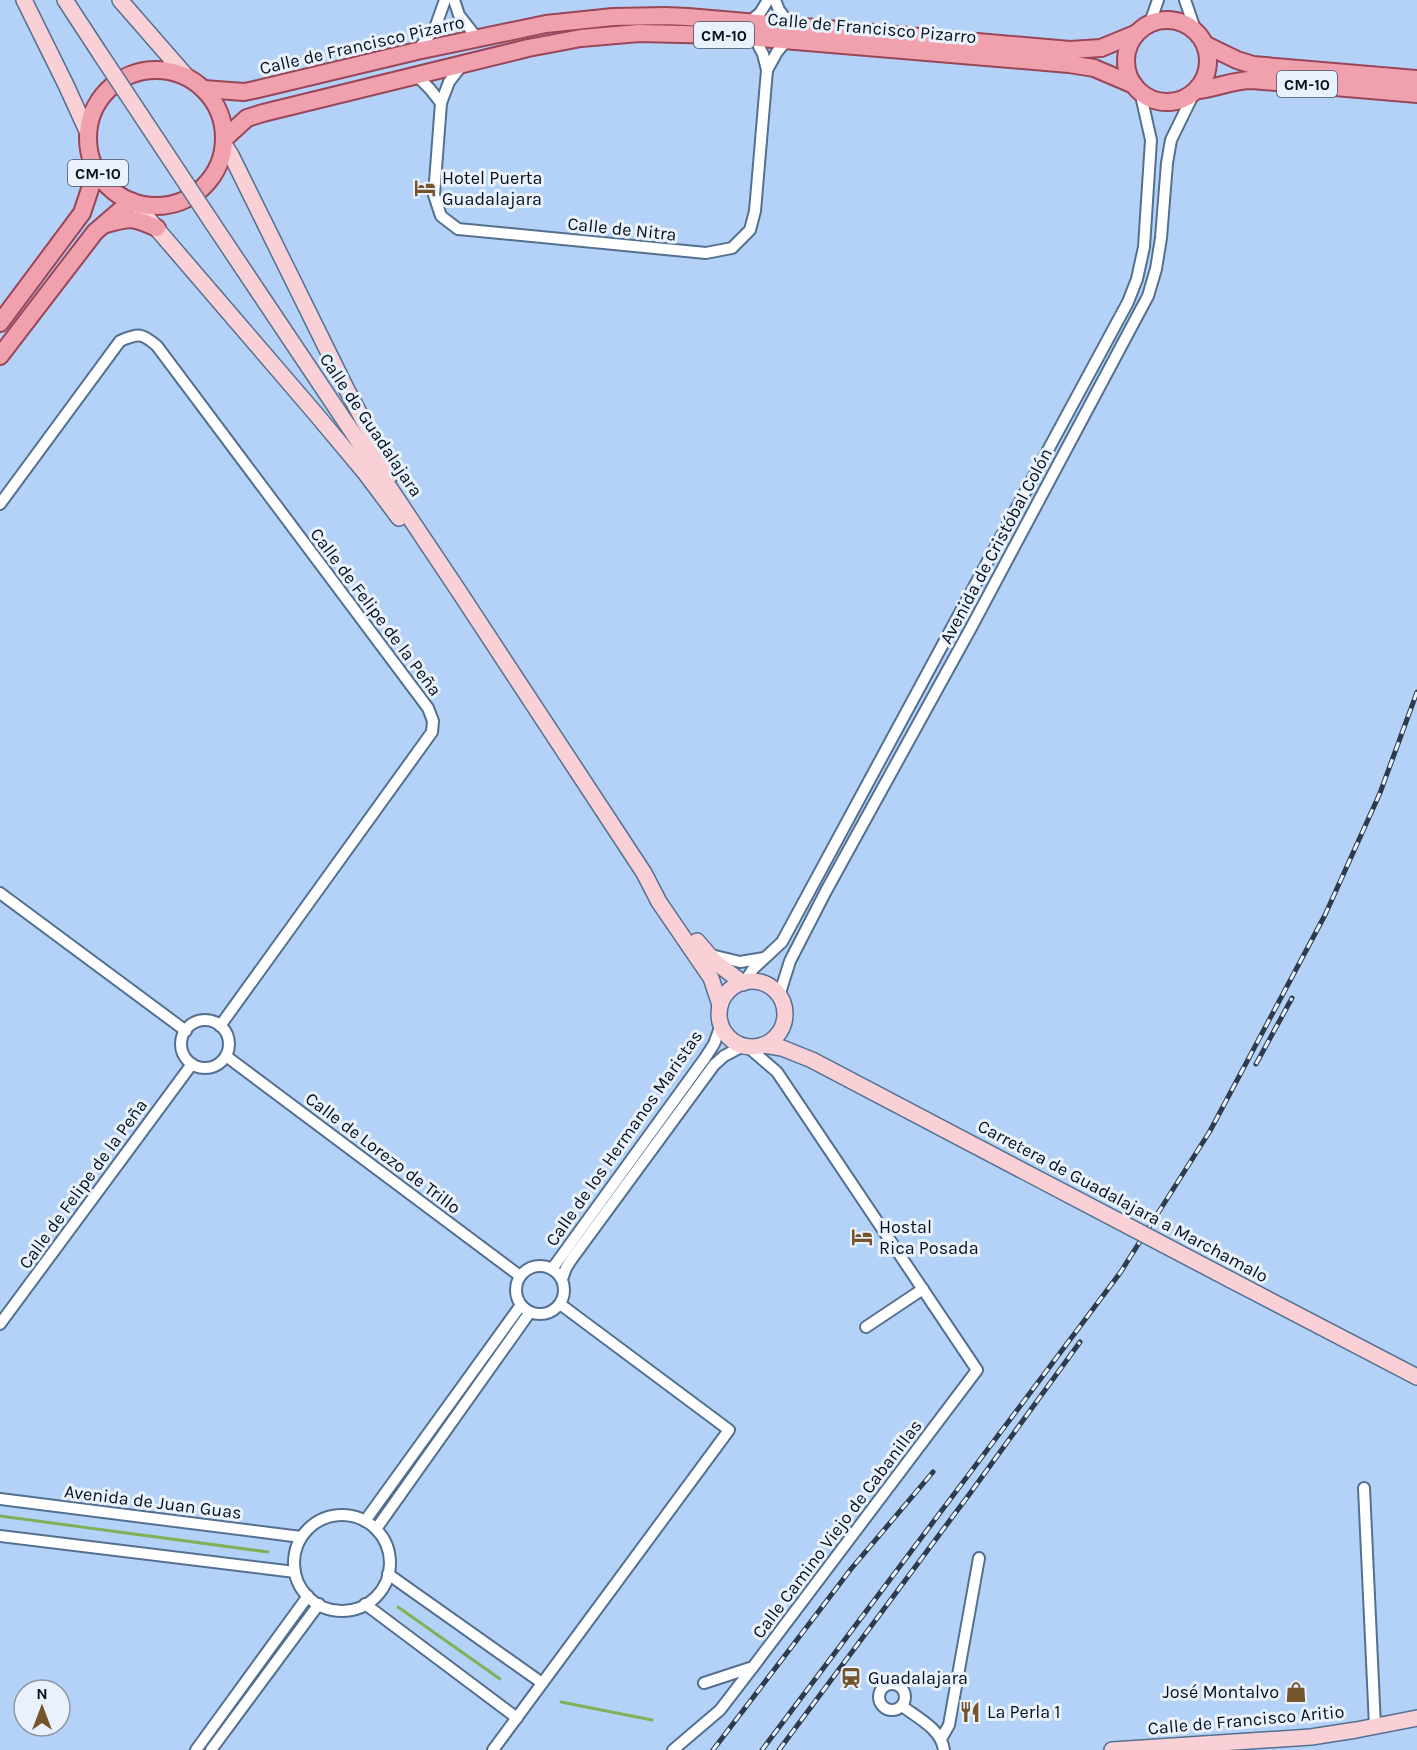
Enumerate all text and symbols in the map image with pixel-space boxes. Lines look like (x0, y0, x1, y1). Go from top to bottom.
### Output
street label: Calle de Francisco Pizarro (767, 8, 977, 48)
street label: Calle de Francisco Pizarro (257, 11, 467, 79)
road number: CM-10 (694, 22, 754, 48)
road number: CM-10 (1277, 71, 1337, 97)
road number: CM-10 (68, 160, 128, 186)
place label: Hotel Puerta Guadalajara (442, 167, 543, 210)
hotel icon: Hotel Puerta Guadalajara (413, 176, 437, 200)
street label: Calle de Nitra (566, 212, 678, 246)
street label: Calle de Guadalajara (315, 349, 427, 501)
street label: Avenida de Cristóbal Colón (935, 444, 1057, 648)
street label: Calle de Felipe de la Peña (306, 524, 446, 700)
street label: Calle de los Hermanos Maristas (541, 1026, 707, 1250)
street label: Calle de Lorezo de Trillo (301, 1087, 465, 1219)
street label: Calle de Felipe de la Peña (14, 1095, 152, 1273)
street label: Carretera de Guadalajara a Marchamalo (974, 1115, 1272, 1287)
place label: Hostal Rica Posada (879, 1216, 979, 1259)
hotel icon: Hostal Rica Posada (850, 1225, 874, 1249)
street label: Calle Camino Viejo de Cabanillas (747, 1415, 927, 1643)
street label: Avenida de Juan Guas (63, 1480, 243, 1524)
station icon: Guadalajara (839, 1666, 863, 1690)
place label: Guadalajara (868, 1667, 968, 1689)
north arrow (12, 1678, 72, 1738)
shop icon: José Montalvo (1284, 1680, 1308, 1704)
place label: José Montalvo (1162, 1681, 1279, 1703)
text: N (36, 1684, 48, 1703)
restaurant icon: La Perla 1 (958, 1700, 982, 1724)
street label: Calle de Francisco Aritio (1147, 1700, 1345, 1740)
place label: La Perla 1 (987, 1701, 1061, 1723)

